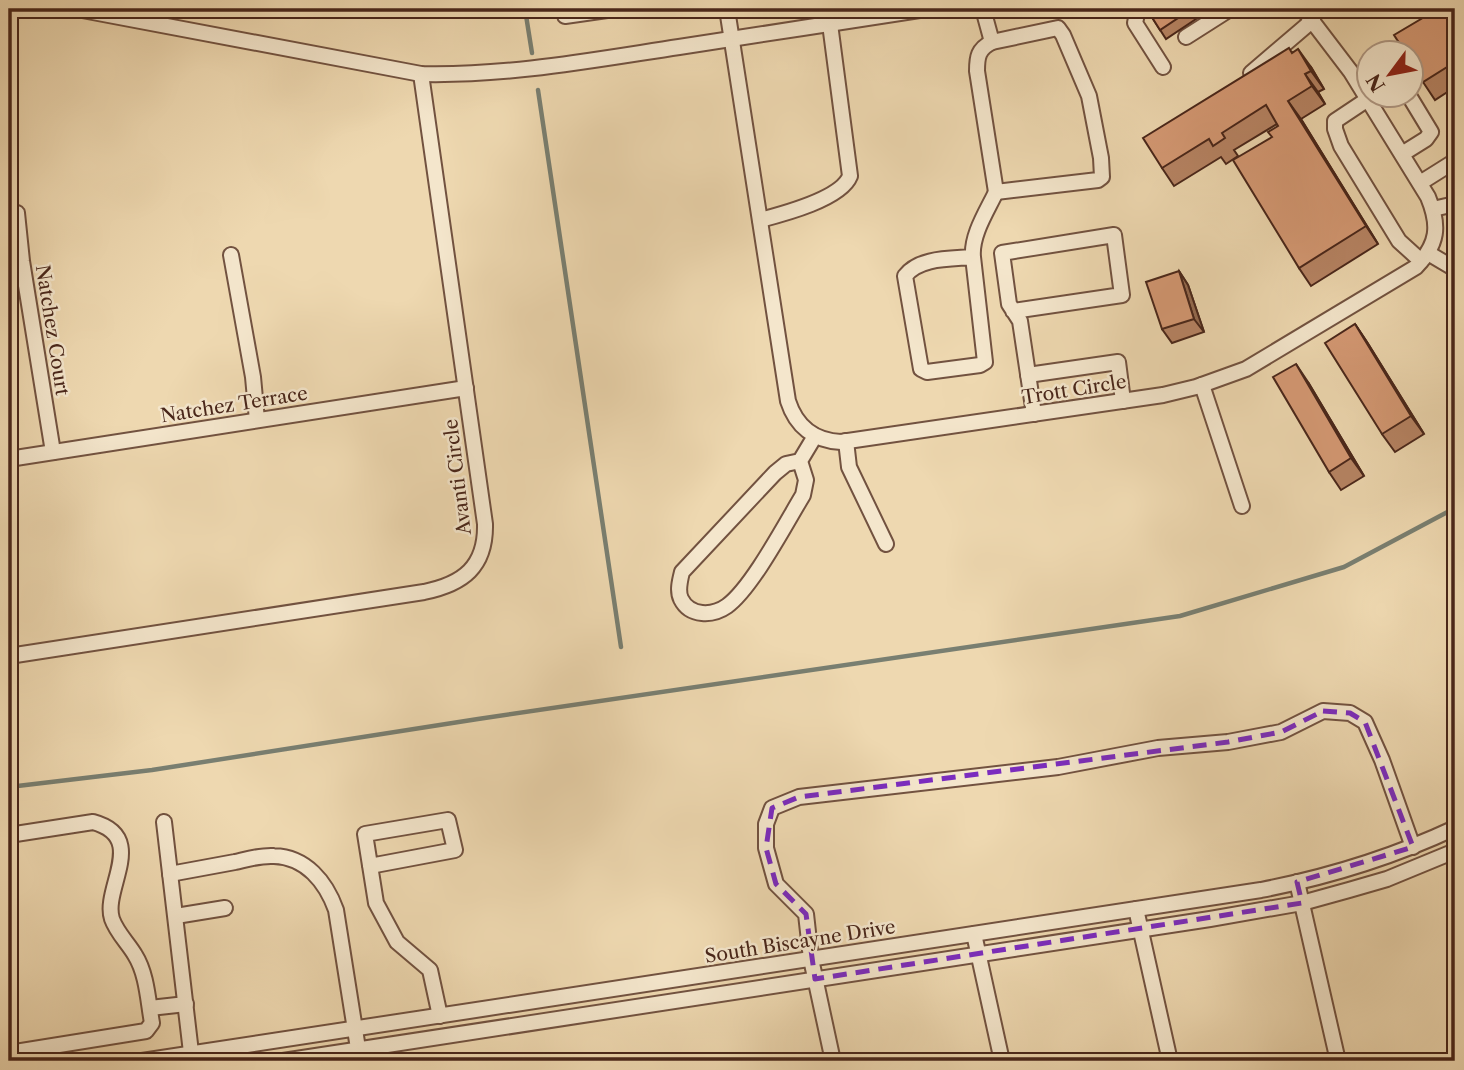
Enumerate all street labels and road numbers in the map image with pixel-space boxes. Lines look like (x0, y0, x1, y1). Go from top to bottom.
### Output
street label: Natchez Court (31, 263, 74, 397)
street label: Trott Circle (1020, 370, 1128, 409)
street label: Natchez Terrace (159, 382, 309, 427)
street label: Avanti Circle (439, 418, 476, 537)
street label: South Biscayne Drive (703, 915, 897, 968)

